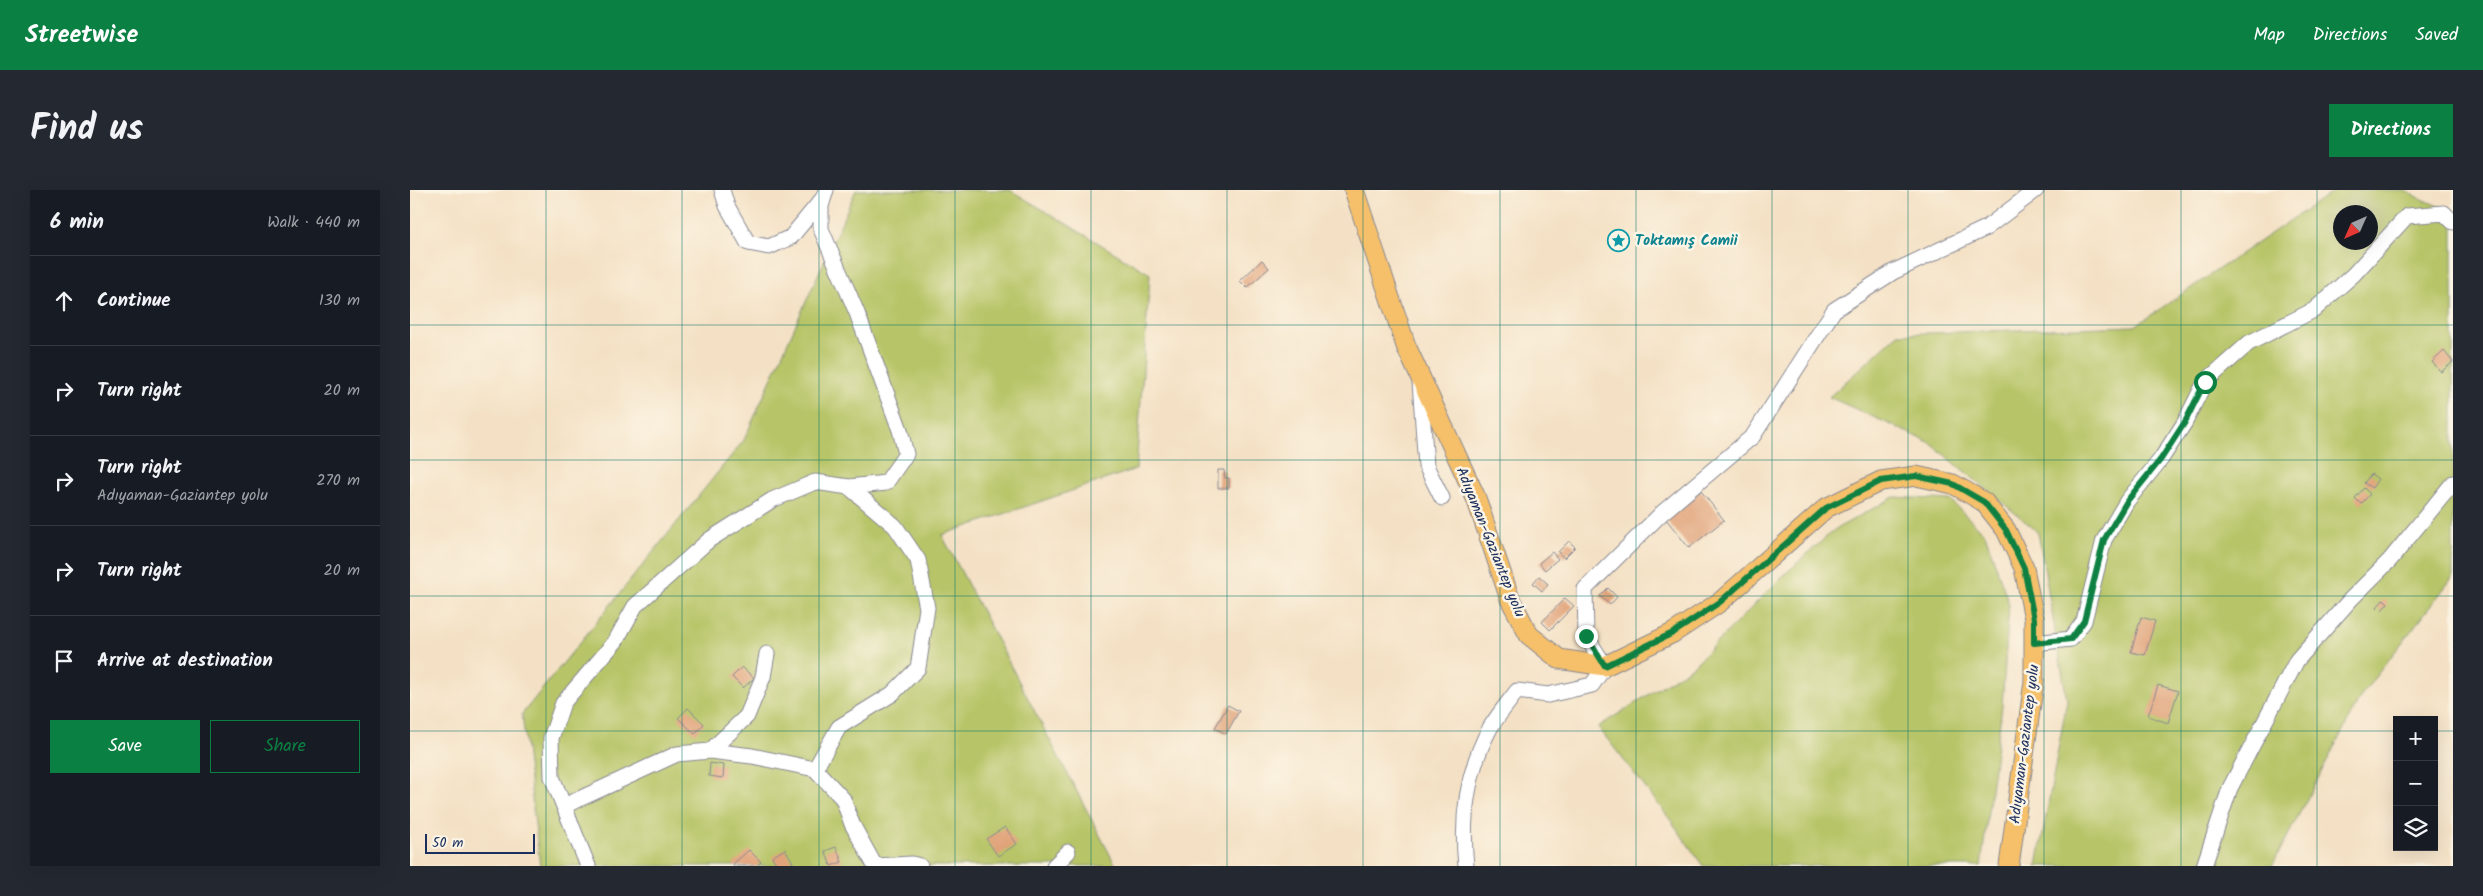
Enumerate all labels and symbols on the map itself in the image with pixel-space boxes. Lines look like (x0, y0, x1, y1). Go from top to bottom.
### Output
north arrow (2333, 205, 2378, 250)
place icon: Toktamış Camii (1607, 228, 1631, 252)
place label: Toktamış Camii (1635, 229, 1739, 253)
route start (2194, 371, 2217, 394)
street label: Adıyaman-Gaziantep yolu (1449, 464, 1531, 621)
route end (1575, 625, 1598, 648)
street label: Adıyaman-Gaziantep yolu (2003, 663, 2047, 825)
scale bar (425, 831, 535, 854)

